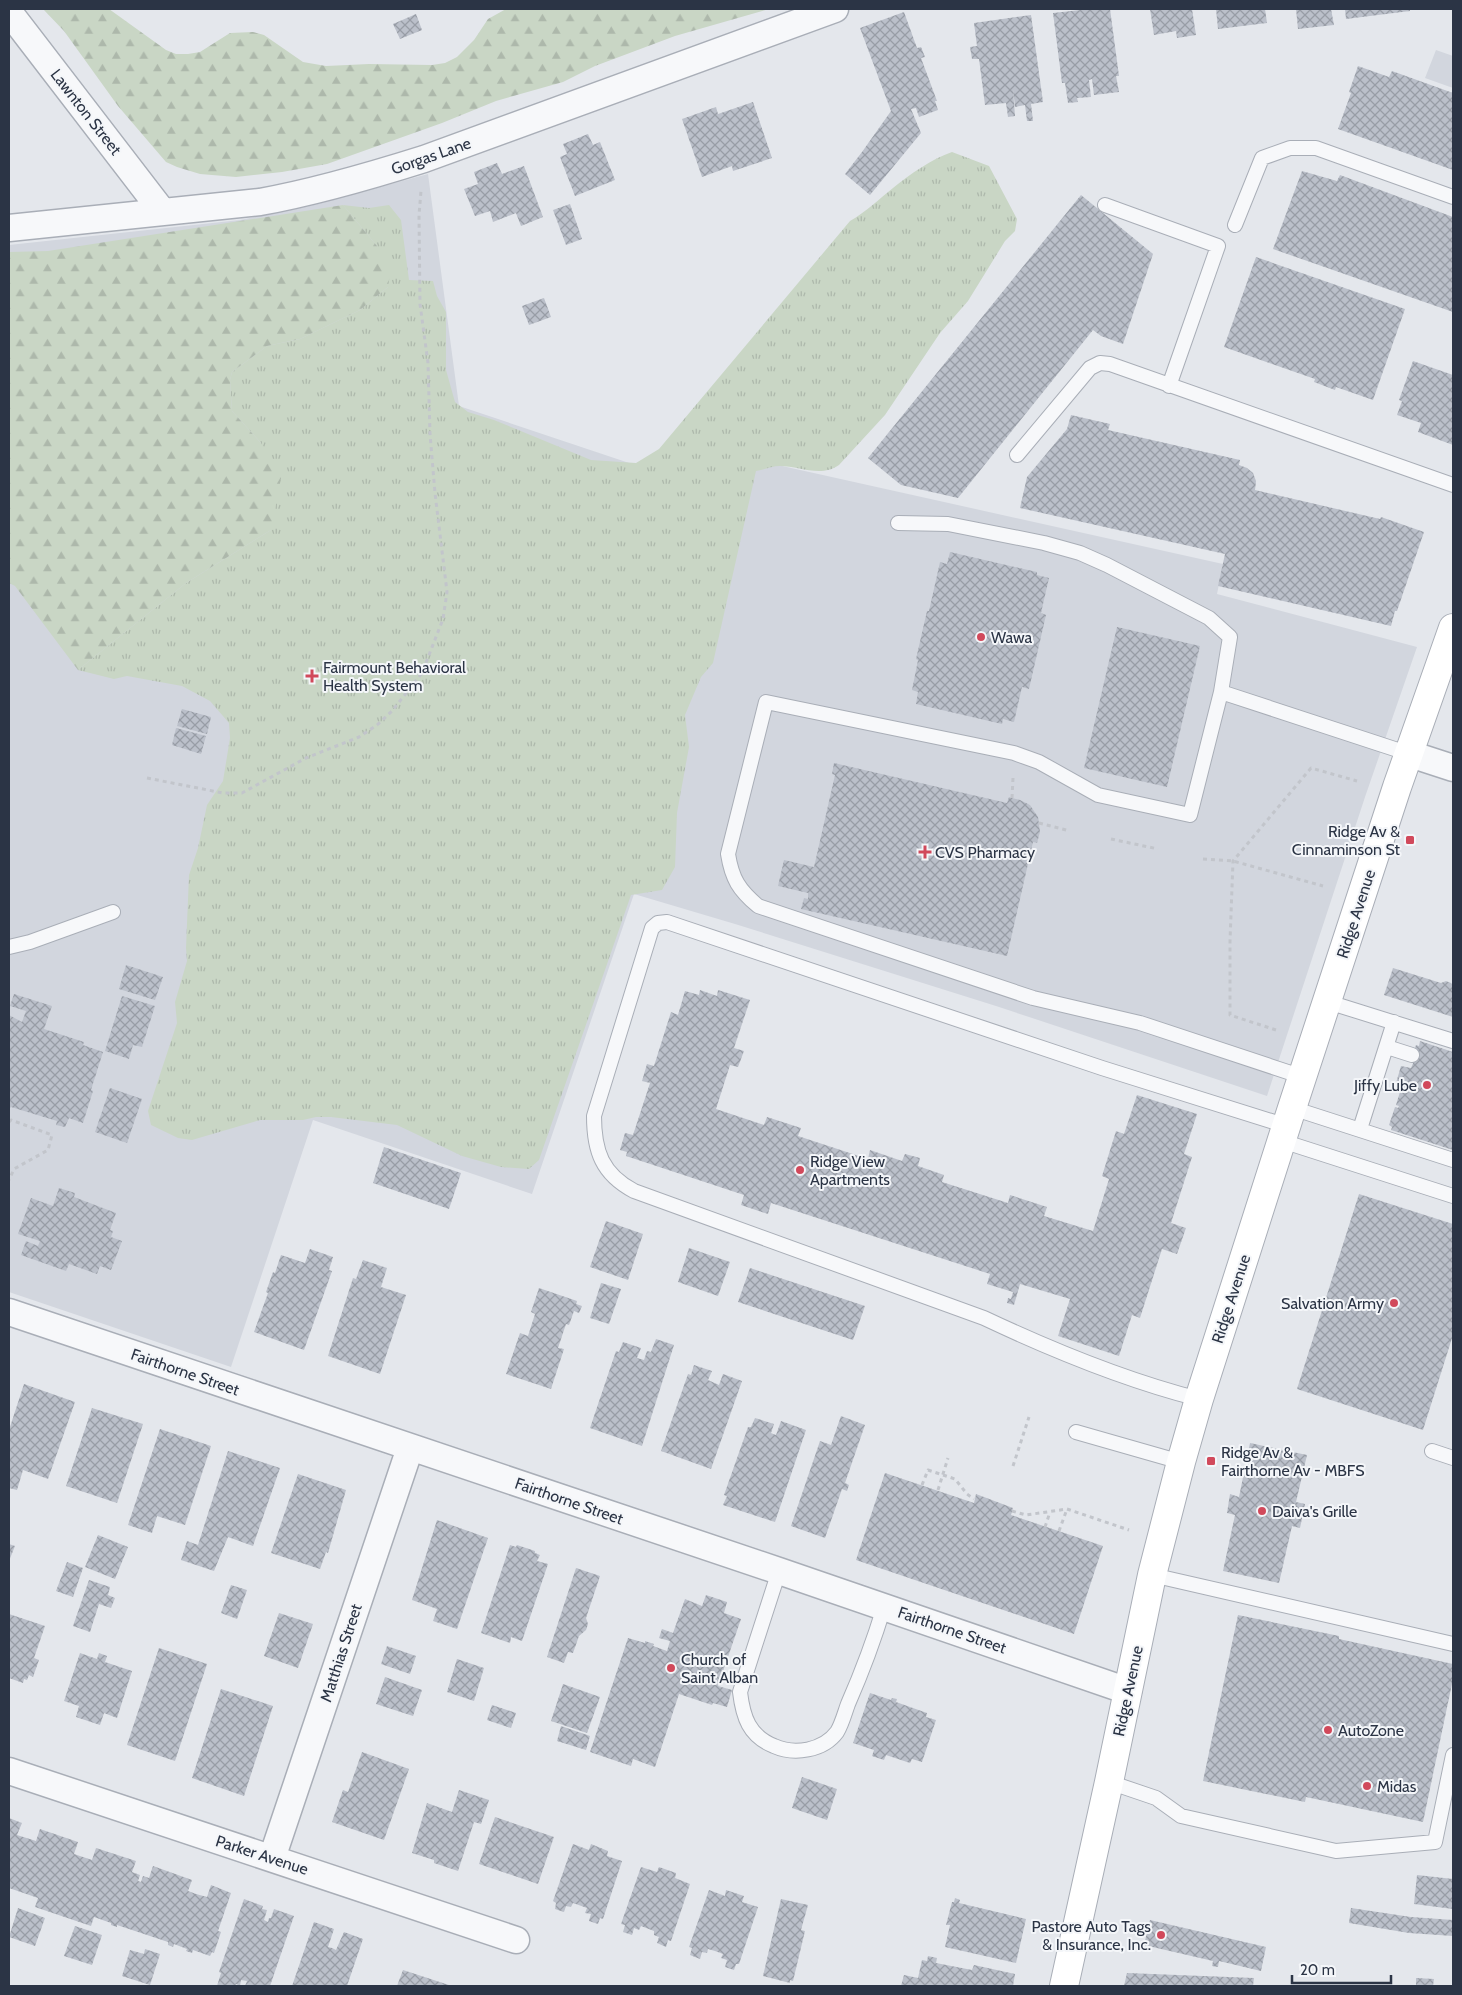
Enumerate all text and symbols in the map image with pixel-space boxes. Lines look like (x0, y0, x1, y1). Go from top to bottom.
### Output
street label: Lawnton Street (47, 65, 126, 159)
street label: Gorgas Lane (389, 133, 473, 179)
place label: Wawa (991, 628, 1033, 647)
marker: Wawa (975, 631, 987, 643)
place label: Fairmount Behavioral Health System (323, 658, 466, 695)
marker: Fairmount Behavioral Health System (305, 669, 319, 683)
place label: Ridge Av & Cinnaminson St (1292, 822, 1401, 859)
marker: Ridge Av & Cinnaminson St (1404, 834, 1416, 846)
place label: CVS Pharmacy (935, 843, 1035, 862)
marker: CVS Pharmacy (919, 846, 931, 858)
street label: Ridge Avenue (1333, 867, 1379, 961)
place label: Jiffy Lube (1353, 1076, 1417, 1095)
marker: Jiffy Lube (1421, 1079, 1433, 1091)
place label: Ridge View Apartments (810, 1152, 890, 1189)
marker: Ridge View Apartments (794, 1164, 806, 1176)
street label: Ridge Avenue (1208, 1252, 1254, 1346)
place label: Salvation Army (1281, 1294, 1384, 1313)
marker: Salvation Army (1388, 1297, 1400, 1309)
street label: Fairthorne Street (128, 1345, 242, 1400)
place label: Ridge Av & Fairthorne Av - MBFS (1221, 1443, 1365, 1480)
marker: Ridge Av & Fairthorne Av - MBFS (1205, 1455, 1217, 1467)
street label: Fairthorne Street (512, 1474, 626, 1529)
place label: Daiva's Grille (1272, 1502, 1357, 1521)
marker: Daiva's Grille (1256, 1505, 1268, 1517)
street label: Matthias Street (316, 1601, 366, 1705)
street label: Fairthorne Street (895, 1603, 1009, 1658)
street label: Ridge Avenue (1109, 1644, 1147, 1738)
place label: Church of Saint Alban (681, 1650, 758, 1687)
marker: Church of Saint Alban (665, 1662, 677, 1674)
place label: AutoZone (1338, 1721, 1404, 1740)
marker: AutoZone (1322, 1724, 1334, 1736)
place label: Midas (1377, 1777, 1417, 1796)
marker: Midas (1361, 1780, 1373, 1792)
street label: Parker Avenue (213, 1831, 311, 1879)
place label: Pastore Auto Tags & Insurance, Inc. (1031, 1917, 1151, 1954)
marker: Pastore Auto Tags & Insurance, Inc. (1155, 1929, 1167, 1941)
scale bar (1292, 1952, 1391, 1984)
text: 20 m (1300, 1961, 1335, 1979)

